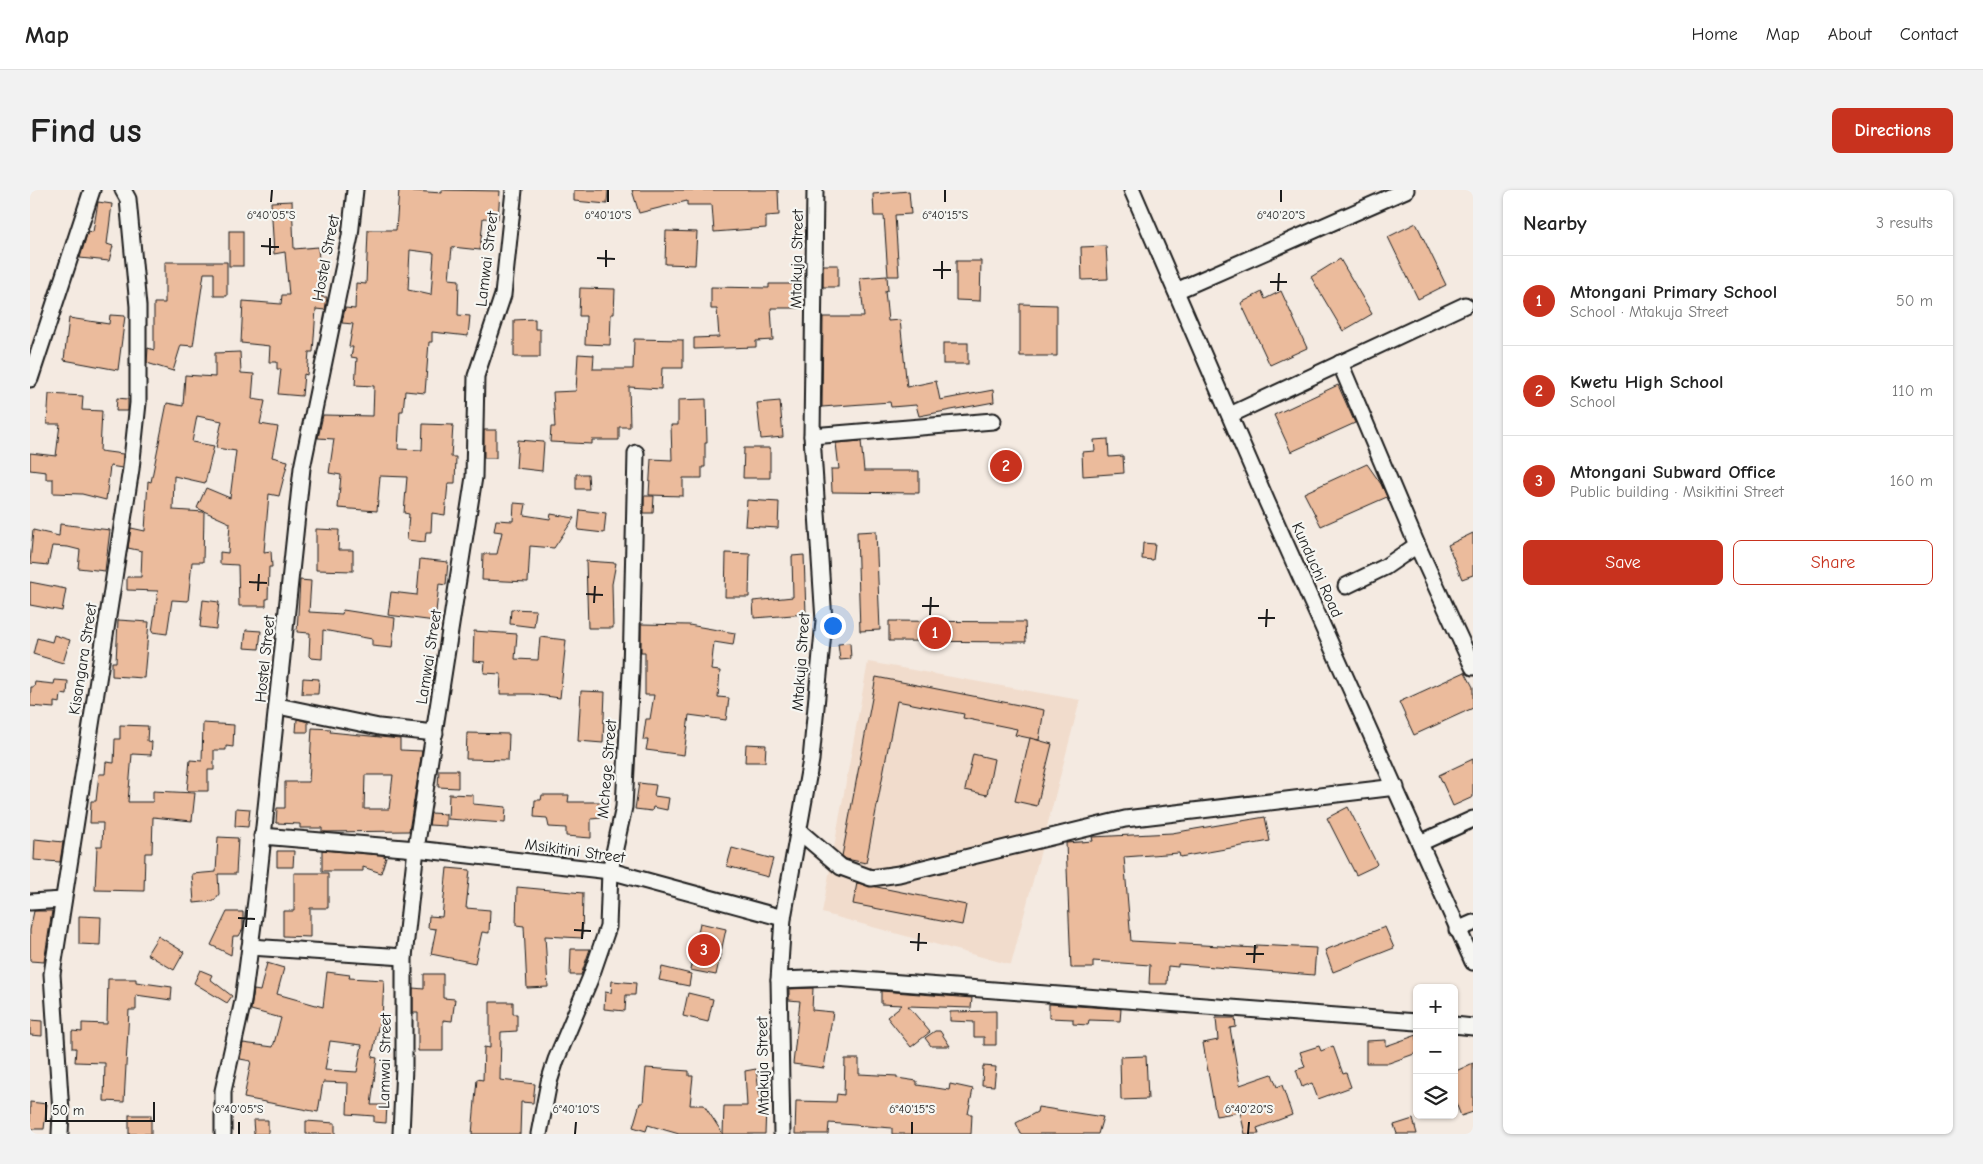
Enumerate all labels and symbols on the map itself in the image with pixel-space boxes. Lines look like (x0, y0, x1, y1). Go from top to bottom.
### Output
text: 6°40'05"S (247, 208, 296, 222)
text: 6°40'10"S (585, 208, 632, 222)
text: 6°40'15"S (922, 208, 968, 222)
text: 6°40'20"S (1257, 208, 1306, 222)
street label: Mtakuja Street (787, 209, 807, 309)
street label: Lamwai Street (472, 210, 502, 308)
street label: Hostel Street (309, 213, 343, 303)
pin: 2 (990, 447, 1022, 485)
street label: Kunduchi Road (1288, 520, 1346, 620)
street label: Kisangara Street (65, 601, 101, 716)
street label: Lamwai Street (413, 608, 445, 706)
street label: Mtakuja Street (789, 612, 813, 712)
your location (820, 613, 846, 639)
street label: Hostel Street (251, 614, 279, 704)
pin: 1 (919, 614, 951, 652)
street label: Mchege Street (594, 718, 620, 819)
street label: Msikitini Street (524, 835, 627, 867)
pin: 3 (688, 931, 720, 969)
street label: Lamwai Street (375, 1013, 395, 1109)
street label: Mtakuja Street (753, 1016, 773, 1116)
scale bar (45, 1099, 155, 1122)
text: 6°40'05"S (215, 1102, 264, 1116)
text: 6°40'10"S (553, 1102, 600, 1116)
text: 6°40'15"S (889, 1102, 935, 1116)
text: 6°40'20"S (1225, 1102, 1274, 1116)

